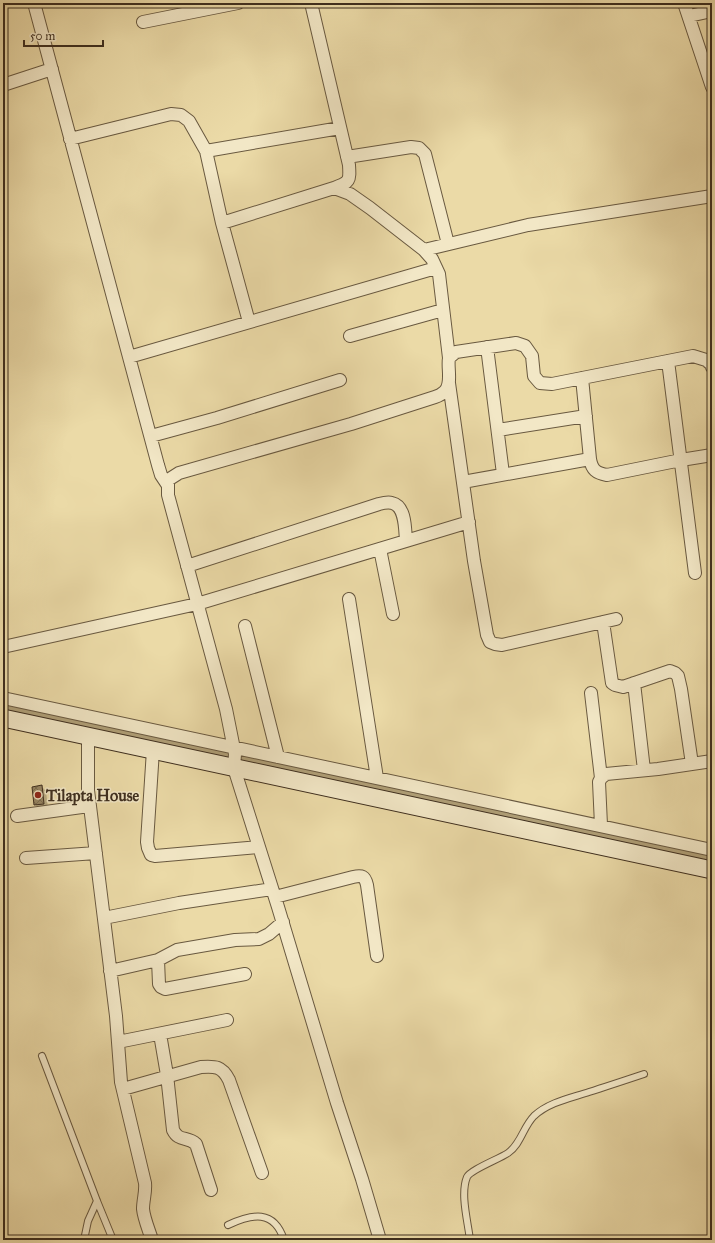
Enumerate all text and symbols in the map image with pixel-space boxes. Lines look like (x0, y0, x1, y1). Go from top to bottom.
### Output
scale bar (24, 22, 103, 48)
text: 50 m (30, 29, 55, 43)
place label: Tilapta House (45, 786, 140, 806)
marker: Tilapta House (33, 790, 43, 800)

